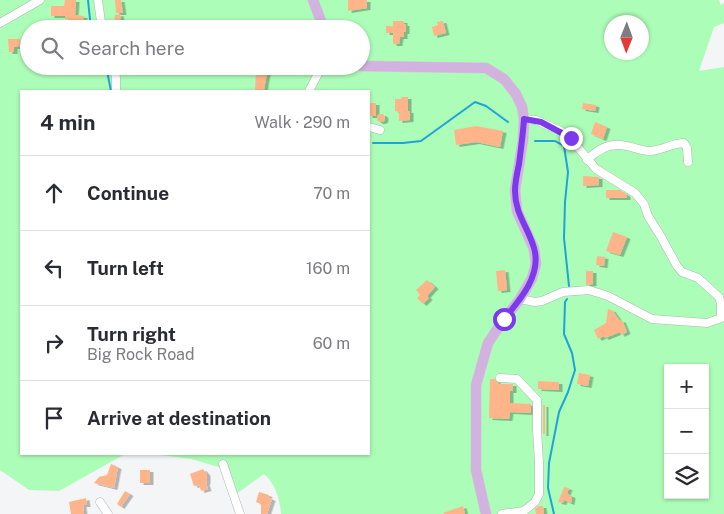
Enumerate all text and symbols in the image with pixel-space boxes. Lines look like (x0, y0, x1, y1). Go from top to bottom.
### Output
north arrow (604, 15, 649, 60)
search box (20, 20, 370, 75)
icon: search (38, 34, 66, 62)
text: Search here (78, 37, 185, 59)
text: 4 min (40, 110, 95, 135)
text: Walk · 290 m (255, 113, 350, 132)
route end (560, 127, 583, 150)
icon: ahead (40, 179, 68, 207)
text: Continue (87, 182, 169, 204)
text: 70 m (313, 184, 350, 203)
icon: left (40, 254, 68, 282)
text: Turn left (87, 257, 164, 279)
text: 160 m (306, 259, 350, 278)
route start (493, 308, 516, 331)
text: Turn right (87, 323, 176, 345)
icon: right (40, 329, 68, 357)
text: 60 m (313, 334, 350, 353)
text: Big Rock Road (87, 345, 194, 364)
map controls (664, 364, 709, 499)
button: + (664, 364, 709, 409)
icon: arrive (40, 404, 68, 432)
text: Arrive at destination (87, 407, 271, 429)
button: − (664, 409, 709, 454)
button: layers (664, 454, 709, 499)

